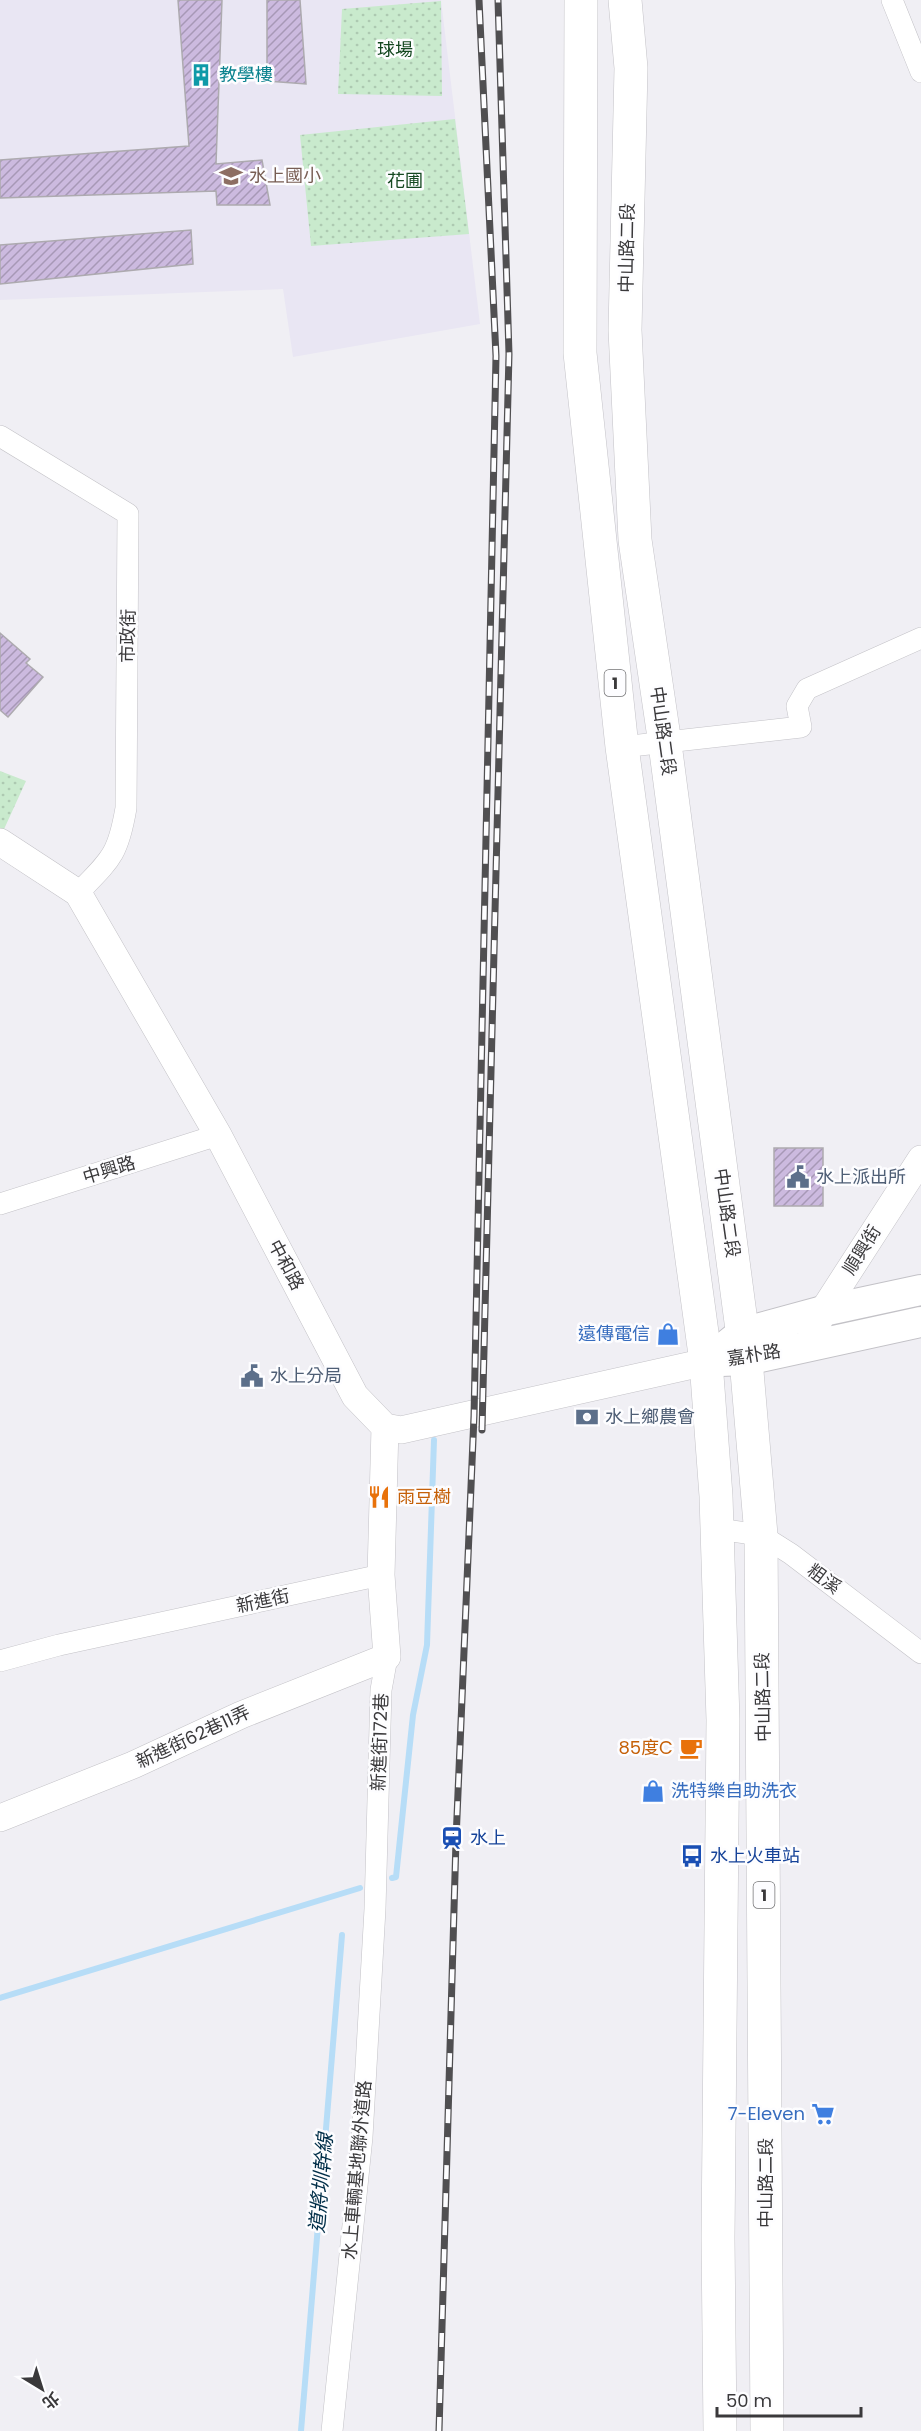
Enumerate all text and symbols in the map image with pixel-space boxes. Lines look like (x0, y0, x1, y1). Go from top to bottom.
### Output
park label: 球場 (377, 37, 413, 62)
building icon: 教學樓 (188, 62, 214, 88)
place label: 教學樓 (219, 62, 273, 87)
school or university icon: 水上國小 (218, 163, 244, 189)
place label: 水上國小 (249, 163, 321, 188)
park label: 花圃 (387, 168, 423, 193)
street label: 中山路二段 (613, 203, 640, 293)
street label: 市政街 (115, 609, 140, 663)
road number: 1 (604, 670, 626, 696)
street label: 中山路二段 (645, 685, 682, 777)
street label: 中興路 (79, 1150, 138, 1189)
public building icon: 水上派出所 (785, 1164, 811, 1190)
place label: 水上派出所 (816, 1164, 906, 1189)
street label: 中山路二段 (709, 1167, 746, 1259)
street label: 順興街 (837, 1220, 886, 1279)
street label: 中和路 (263, 1235, 310, 1294)
place label: 遠傳電信 (578, 1321, 650, 1346)
shop icon: 遠傳電信 (655, 1321, 681, 1347)
street label: 嘉朴路 (725, 1338, 783, 1371)
public building icon: 水上分局 (239, 1363, 265, 1389)
place label: 水上分局 (270, 1363, 342, 1388)
bank icon: 水上鄉農會 (574, 1404, 600, 1430)
place label: 水上鄉農會 (605, 1404, 695, 1429)
restaurant icon: 雨豆樹 (366, 1484, 392, 1510)
place label: 雨豆樹 (397, 1484, 451, 1509)
street label: 粗溪 (802, 1558, 846, 1599)
street label: 新進街 (234, 1583, 292, 1618)
street label: 中山路二段 (749, 1652, 776, 1742)
street label: 新進街172巷 (365, 1693, 394, 1791)
street label: 新進街62巷11弄 (132, 1699, 254, 1774)
place label: 85度C (618, 1735, 673, 1760)
cafe icon: 85度C (678, 1735, 704, 1761)
shop icon: 洗特樂自助洗衣 (640, 1778, 666, 1804)
place label: 洗特樂自助洗衣 (671, 1778, 797, 1803)
station icon: 水上 (439, 1825, 465, 1851)
place label: 水上 (470, 1825, 506, 1850)
bus stop icon: 水上火車站 (679, 1843, 705, 1869)
place label: 水上火車站 (710, 1843, 800, 1868)
road number: 1 (754, 1882, 774, 1908)
street label: 水上車輛基地聯外道路 (336, 2079, 377, 2261)
place label: 7-Eleven (728, 2101, 805, 2126)
supermarket icon: 7-Eleven (810, 2101, 836, 2127)
water label: 道將圳幹線 (303, 2130, 339, 2234)
street label: 中山路二段 (753, 2138, 778, 2228)
north arrow (12, 2359, 72, 2419)
scale bar (717, 2380, 861, 2418)
text: 北 (38, 2386, 64, 2414)
text: 50 m (726, 2388, 772, 2413)

